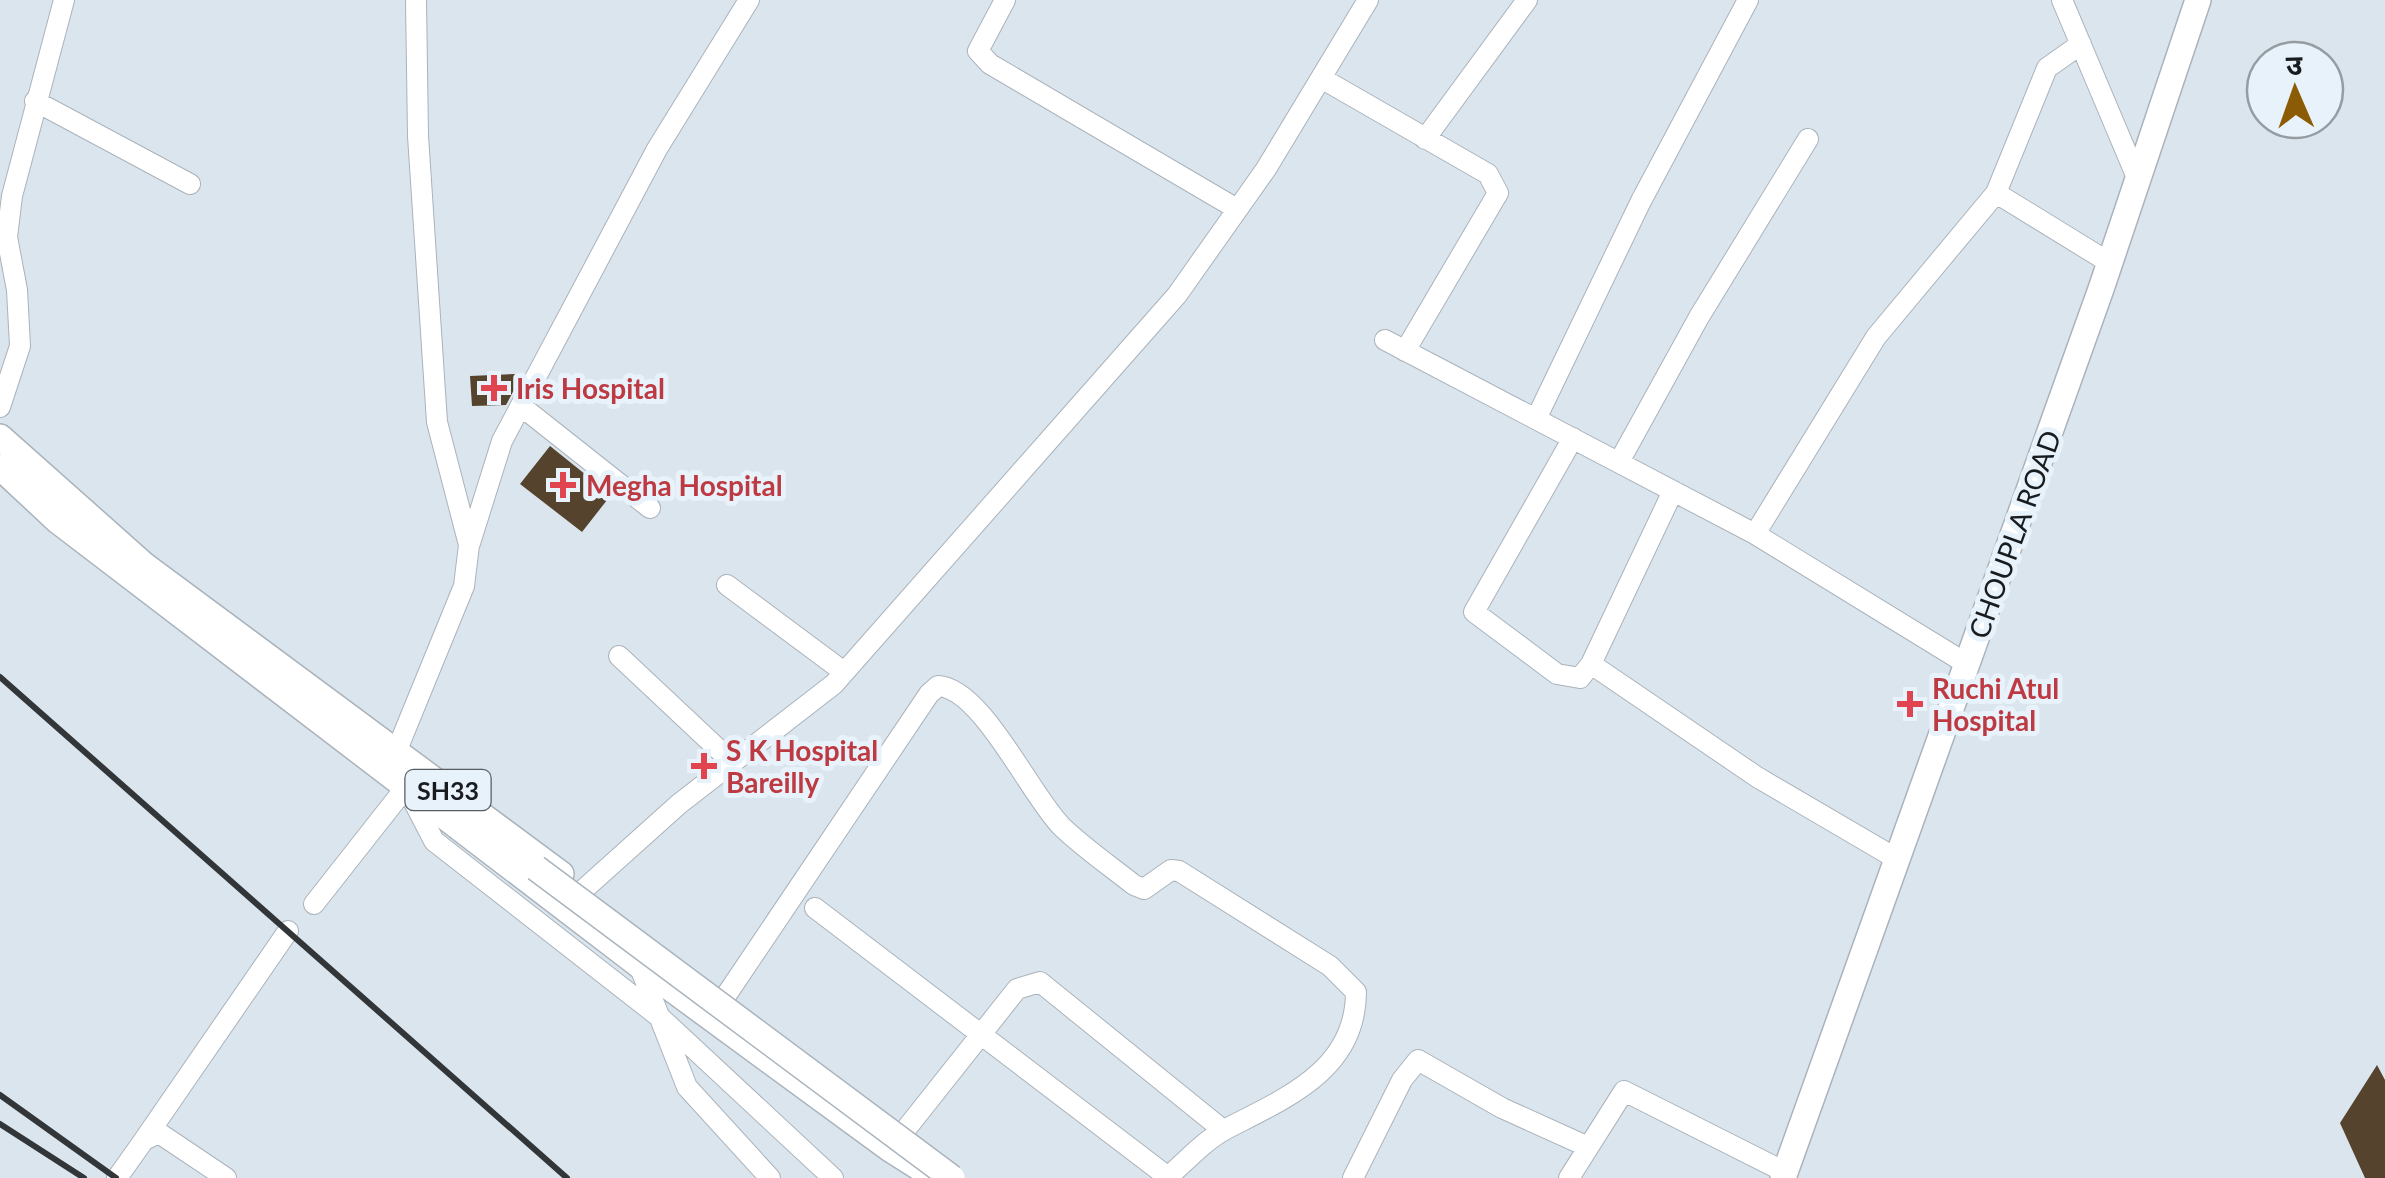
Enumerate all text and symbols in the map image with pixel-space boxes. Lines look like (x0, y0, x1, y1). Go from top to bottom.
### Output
north arrow (2245, 40, 2345, 140)
text: उ (2285, 47, 2303, 81)
place label: Iris Hospital (516, 371, 665, 405)
marker: Iris Hospital (481, 375, 507, 401)
street label: CHOUPLA ROAD (1961, 425, 2067, 643)
place label: Megha Hospital (586, 468, 783, 502)
marker: Megha Hospital (550, 472, 576, 498)
place label: Ruchi Atul Hospital (1932, 671, 2059, 737)
marker: Ruchi Atul Hospital (1897, 691, 1923, 717)
place label: S K Hospital Bareilly (726, 733, 878, 799)
marker: S K Hospital Bareilly (691, 753, 717, 779)
road number: SH33 (406, 770, 490, 810)

